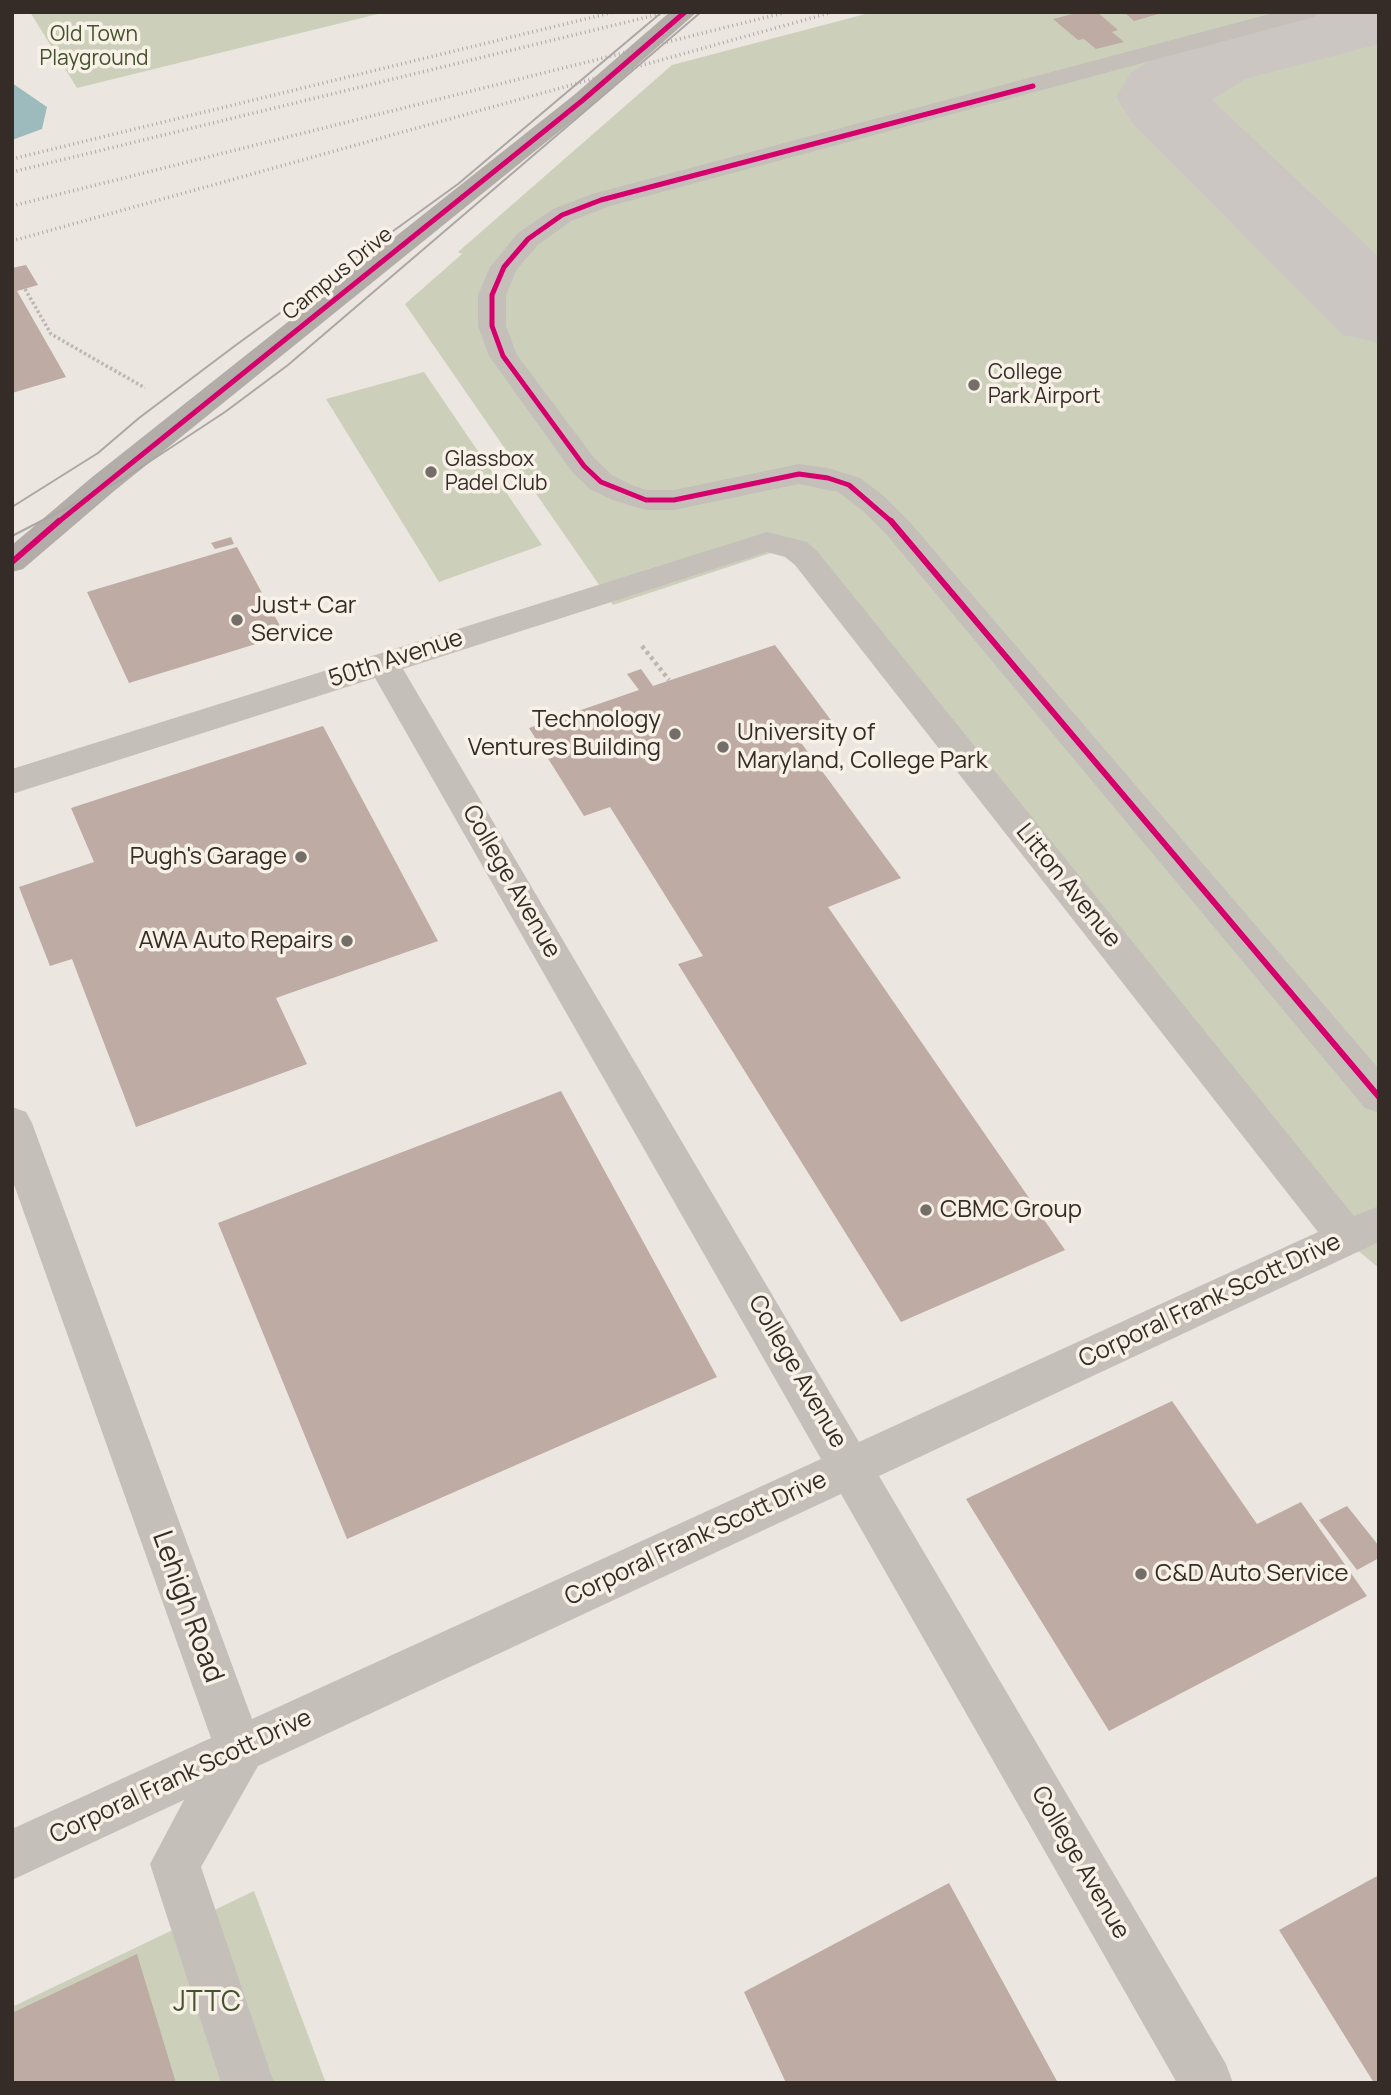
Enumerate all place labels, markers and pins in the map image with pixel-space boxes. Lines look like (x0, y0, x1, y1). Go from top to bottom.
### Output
place label: College Park Airport (988, 360, 1101, 410)
marker: College Park Airport (966, 377, 982, 393)
place label: Glassbox Padel Club (445, 447, 548, 497)
marker: Glassbox Padel Club (423, 464, 439, 480)
place label: Just+ Car Service (251, 592, 356, 648)
marker: Just+ Car Service (229, 612, 245, 628)
place label: Technology Ventures Building (468, 706, 661, 762)
place label: University of Maryland, College Park (737, 719, 988, 775)
marker: Technology Ventures Building (667, 726, 683, 742)
marker: University of Maryland, College Park (715, 739, 731, 755)
place label: Pugh's Garage (130, 843, 287, 871)
marker: Pugh's Garage (293, 849, 309, 865)
place label: AWA Auto Repairs (138, 927, 333, 955)
marker: AWA Auto Repairs (339, 933, 355, 949)
place label: CBMC Group (940, 1196, 1082, 1224)
marker: CBMC Group (918, 1202, 934, 1218)
place label: C&D Auto Service (1155, 1560, 1349, 1588)
marker: C&D Auto Service (1133, 1566, 1149, 1582)

